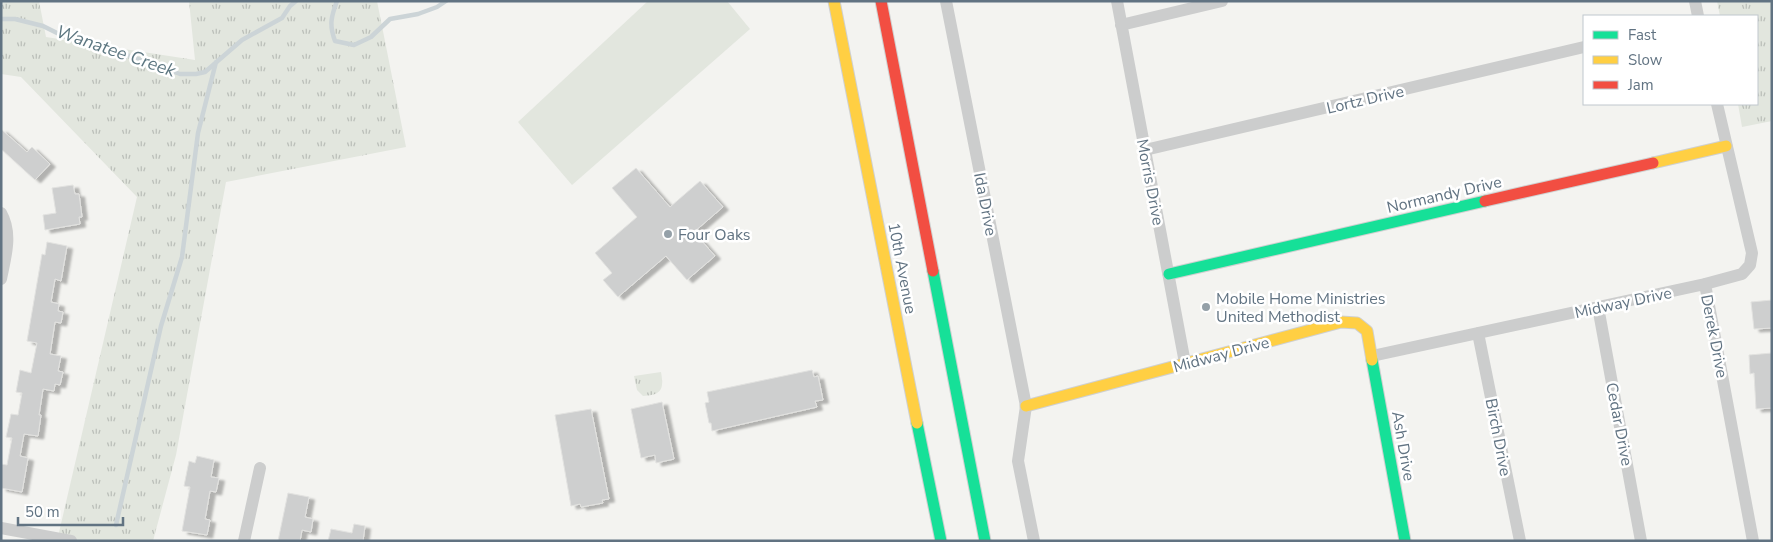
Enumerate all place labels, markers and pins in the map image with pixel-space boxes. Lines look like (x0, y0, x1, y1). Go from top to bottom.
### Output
place label: Four Oaks (678, 224, 750, 246)
marker: Four Oaks (662, 228, 674, 240)
place label: Mobile Home Ministries United Methodist (1216, 288, 1385, 328)
marker: Mobile Home Ministries United Methodist (1200, 301, 1212, 313)

